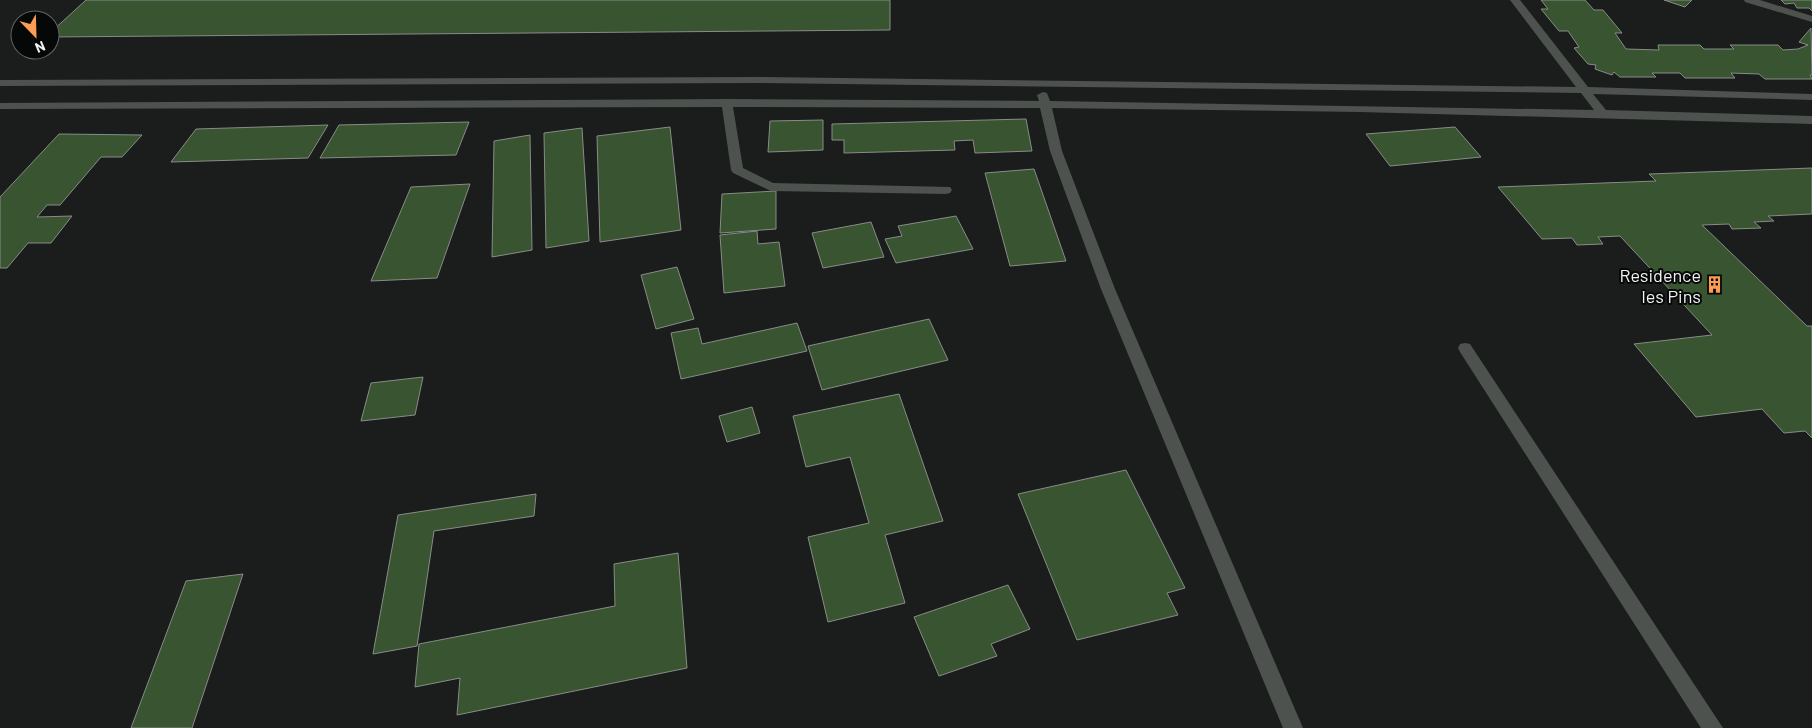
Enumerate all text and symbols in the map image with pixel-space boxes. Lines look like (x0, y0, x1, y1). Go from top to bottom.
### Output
north arrow (10, 10, 60, 60)
text: N (33, 38, 48, 57)
place label: Residence les Pins (1619, 264, 1701, 307)
building icon: Residence les Pins (1705, 275, 1725, 295)

